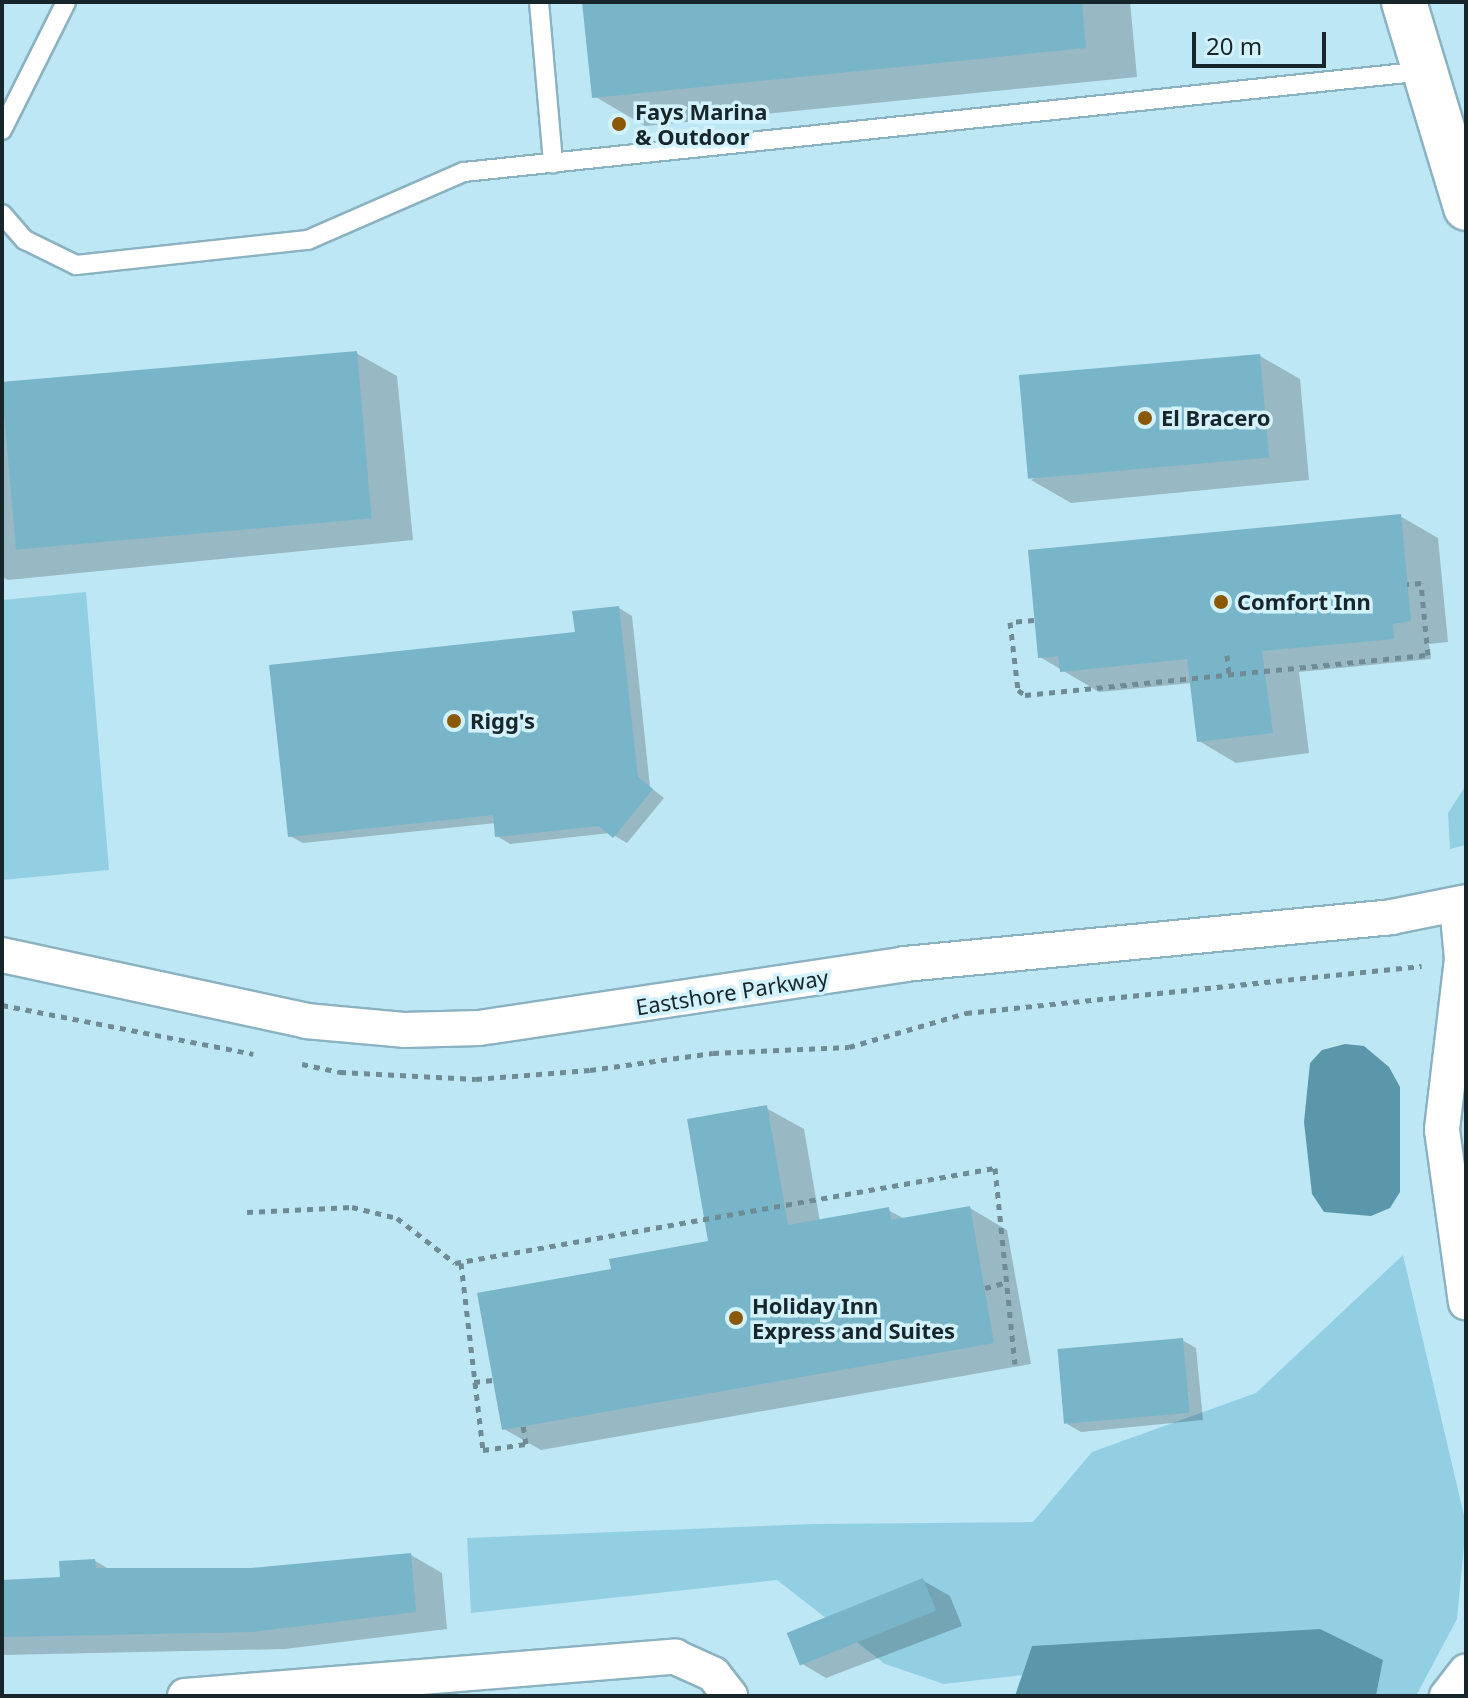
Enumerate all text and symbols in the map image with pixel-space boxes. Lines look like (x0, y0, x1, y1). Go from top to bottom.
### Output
scale bar (1196, 16, 1330, 66)
text: 20 m (1206, 29, 1262, 62)
place label: Fays Marina & Outdoor (635, 98, 767, 150)
marker: Fays Marina & Outdoor (610, 115, 628, 133)
place label: El Bracero (1161, 405, 1270, 431)
marker: El Bracero (1136, 409, 1154, 427)
place label: Comfort Inn (1237, 589, 1371, 615)
marker: Comfort Inn (1212, 593, 1230, 611)
place label: Rigg's (470, 708, 535, 734)
marker: Rigg's (445, 712, 463, 730)
street label: Eastshore Parkway (634, 964, 830, 1020)
place label: Holiday Inn Express and Suites (752, 1292, 955, 1344)
marker: Holiday Inn Express and Suites (727, 1309, 745, 1327)

